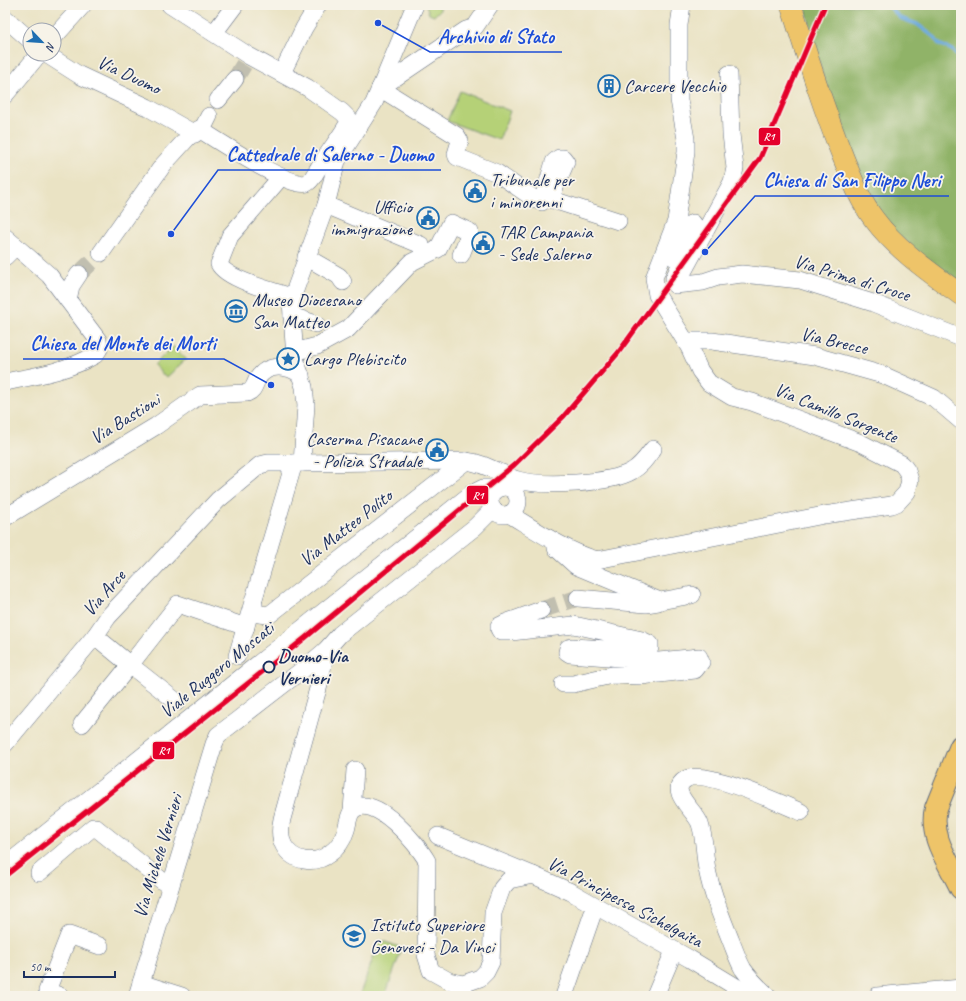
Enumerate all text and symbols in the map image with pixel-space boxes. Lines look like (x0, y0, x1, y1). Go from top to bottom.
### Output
callout: Archivio di Stato (430, 20, 562, 52)
north arrow (22, 22, 62, 62)
text: Archivio di Stato (438, 24, 556, 49)
text: N (42, 40, 59, 54)
street label: Via Duomo (93, 50, 167, 101)
building icon: Carcere Vecchio (596, 73, 622, 99)
place label: Carcere Vecchio (624, 74, 727, 98)
line badge: R1 (758, 127, 781, 146)
text: R1 (764, 129, 776, 143)
callout: Cattedrale di Salerno - Duomo (218, 138, 441, 170)
text: Cattedrale di Salerno - Duomo (226, 142, 435, 167)
callout: Chiesa di San Filippo Neri (755, 164, 949, 196)
place label: Tribunale per i minorenni (490, 168, 576, 214)
text: Chiesa di San Filippo Neri (763, 168, 944, 193)
public building icon: Tribunale per i minorenni (462, 178, 488, 204)
place label: Ufficio immigrazione (330, 195, 414, 241)
public building icon: Ufficio immigrazione (415, 205, 441, 231)
place label: TAR Campania - Sede Salerno (498, 220, 594, 266)
public building icon: TAR Campania - Sede Salerno (470, 230, 496, 256)
street label: Via Prima di Croce (791, 249, 914, 307)
place label: Museo Diocesano San Matteo (252, 288, 363, 334)
museum icon: Museo Diocesano San Matteo (223, 298, 249, 324)
street label: Via Brecce (798, 322, 871, 361)
callout: Chiesa del Monte dei Morti (23, 327, 224, 359)
text: Chiesa del Monte dei Morti (30, 331, 219, 356)
place icon: Largo Plebiscito (275, 346, 301, 372)
place label: Largo Plebiscito (304, 347, 407, 371)
street label: Via Camillo Sorgente (771, 377, 903, 449)
street label: Via Bastioni (86, 387, 166, 450)
place label: Caserma Pisacane - Polizia Stradale (306, 427, 424, 473)
public building icon: Caserma Pisacane - Polizia Stradale (424, 437, 450, 463)
street label: Via Matteo Polito (295, 483, 399, 572)
line badge: R1 (466, 485, 489, 505)
text: R1 (473, 488, 485, 502)
street label: Via Arce (77, 563, 132, 621)
street label: Viale Ruggero Moscati (155, 615, 281, 723)
place label: Duomo-Via Vernieri (278, 644, 349, 690)
marker: Duomo-Via Vernieri (262, 660, 276, 674)
line badge: R1 (152, 741, 175, 760)
text: R1 (159, 743, 171, 757)
street label: Via Michele Vernieri (128, 789, 189, 921)
street label: Via Principessa Sichelgaita (543, 851, 708, 954)
place label: Istituto Superiore Genovesi - Da Vinci (370, 913, 497, 959)
school or university icon: Istituto Superiore Genovesi - Da Vinci (341, 923, 367, 949)
scale bar (24, 953, 115, 979)
text: 50 m (30, 959, 52, 975)

